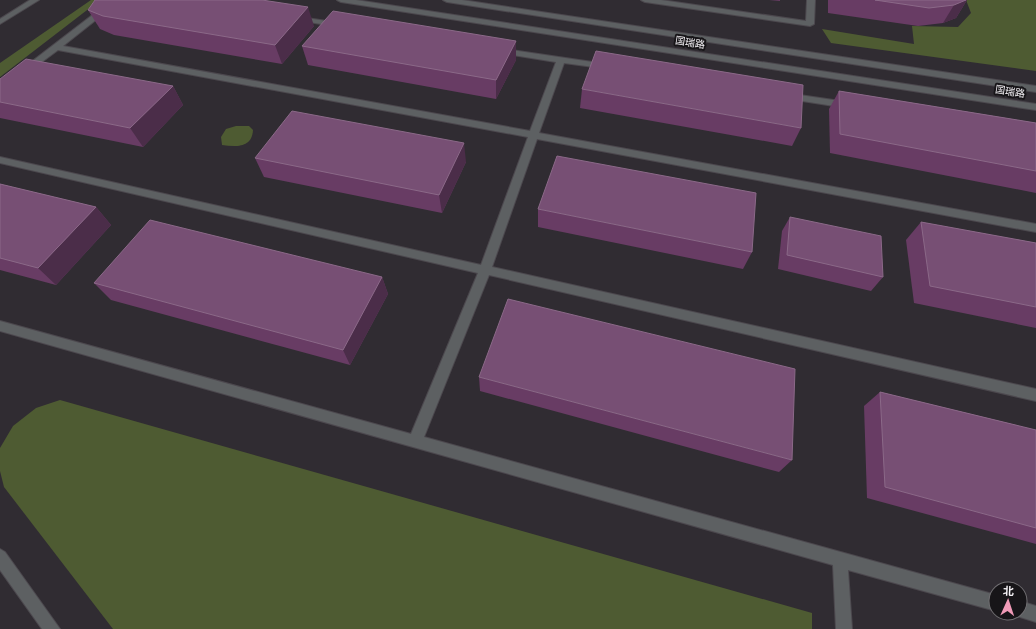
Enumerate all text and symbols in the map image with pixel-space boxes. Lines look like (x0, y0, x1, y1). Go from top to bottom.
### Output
street label: 国瑞路 (674, 35, 706, 51)
street label: 国瑞路 (994, 84, 1026, 100)
north arrow (988, 581, 1028, 621)
text: 北 (1003, 585, 1014, 598)

